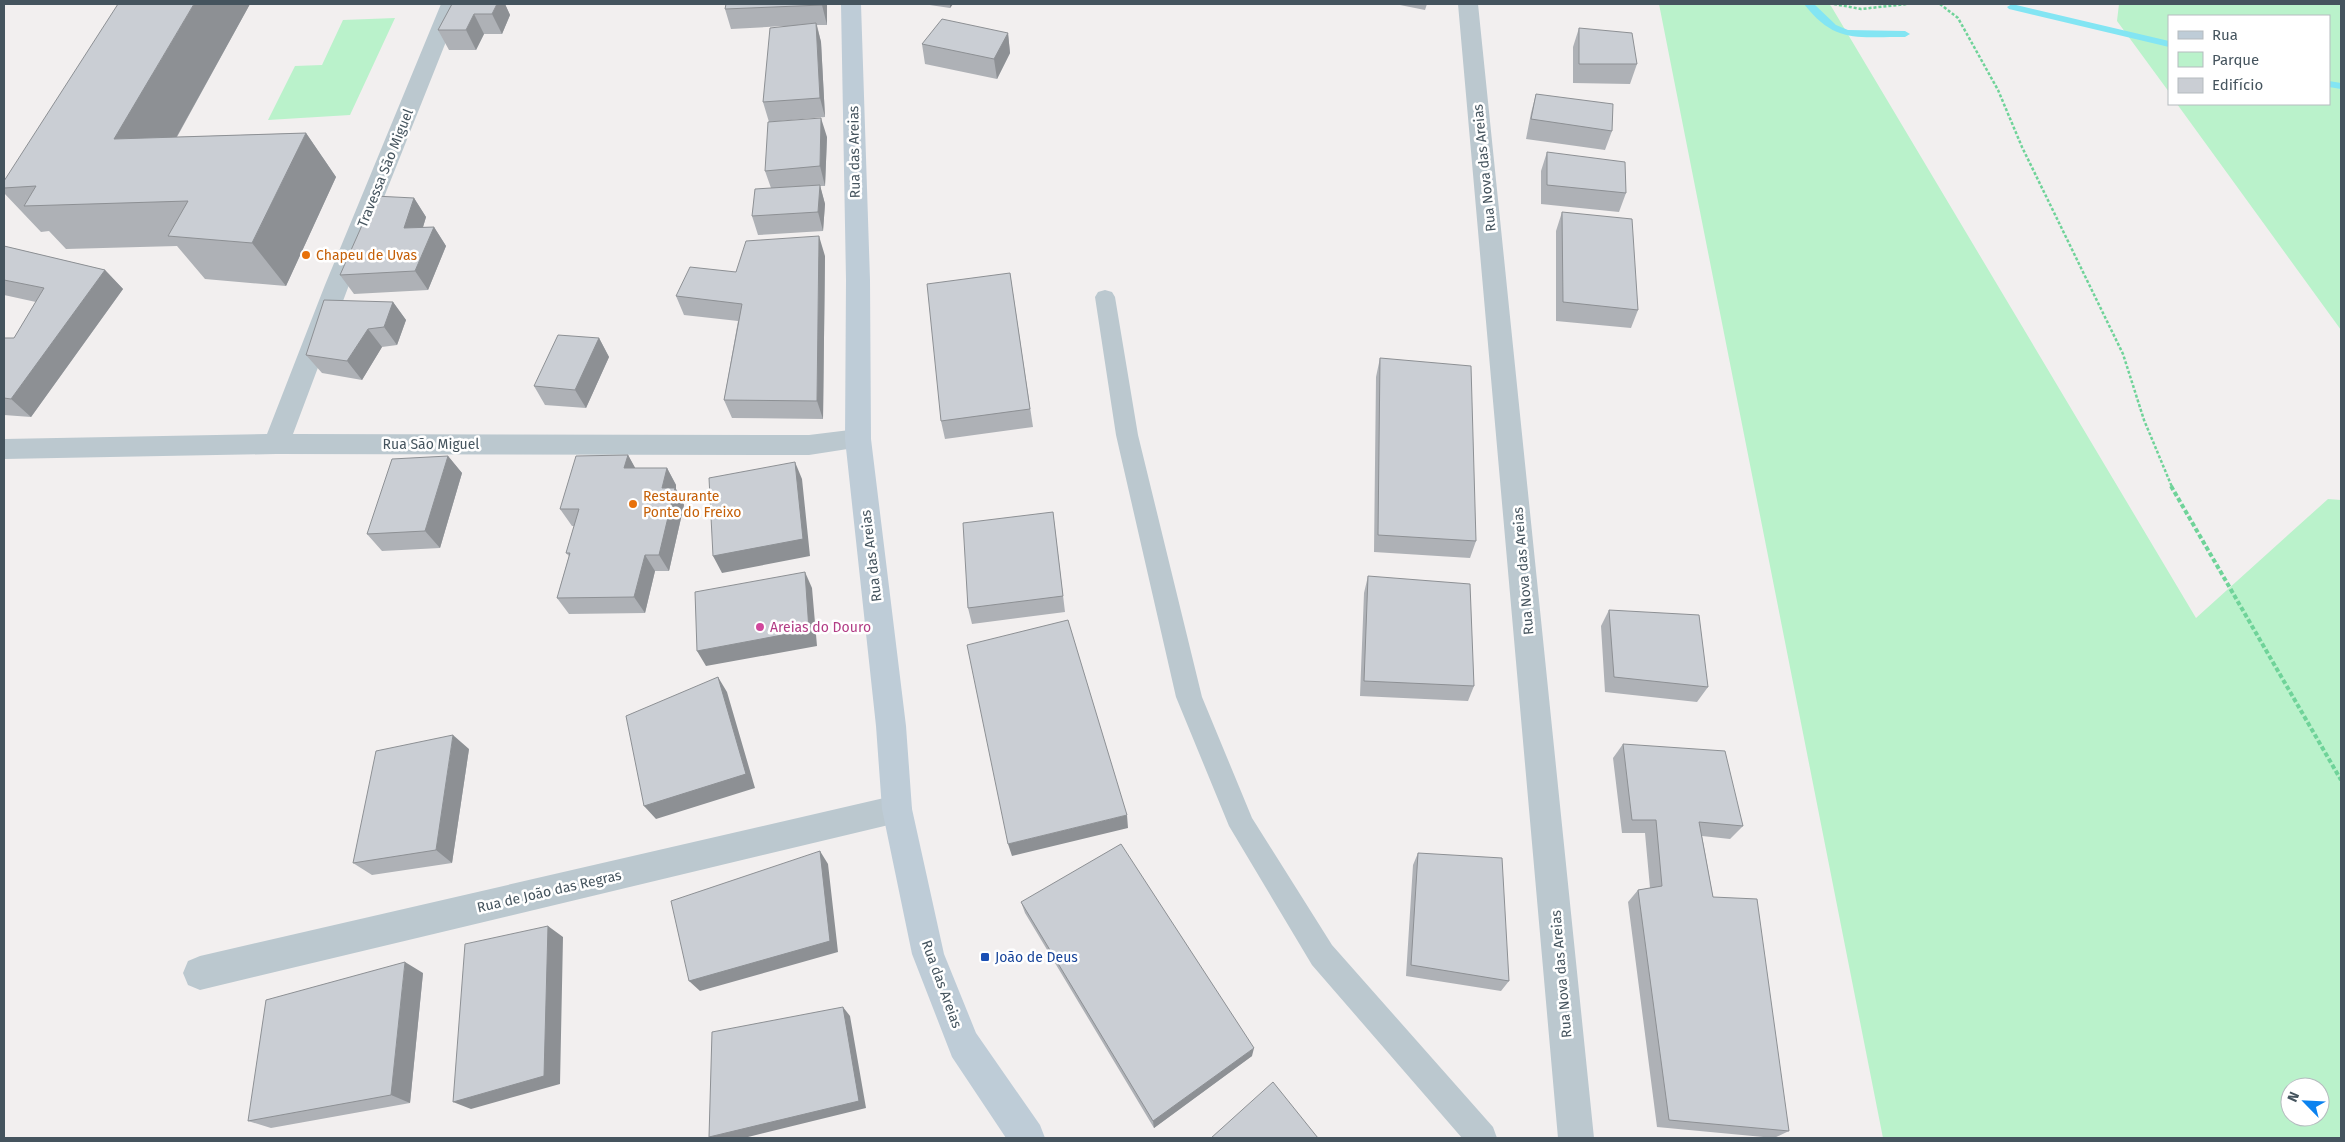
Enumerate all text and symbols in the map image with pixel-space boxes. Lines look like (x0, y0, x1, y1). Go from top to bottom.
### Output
legend (2168, 15, 2330, 105)
text: Rua (2212, 26, 2238, 44)
text: Parque (2212, 51, 2259, 69)
text: Edifício (2212, 76, 2263, 94)
street label: Rua Nova das Areias (1469, 103, 1500, 233)
street label: Rua das Areias (845, 105, 864, 198)
street label: Travessa São Miguel (354, 106, 417, 230)
place label: Chapeu de Uvas (316, 247, 417, 264)
marker: Chapeu de Uvas (300, 249, 312, 261)
street label: Rua São Miguel (383, 436, 479, 453)
place label: Restaurante Ponte do Freixo (643, 488, 741, 521)
marker: Restaurante Ponte do Freixo (627, 498, 639, 510)
street label: Rua Nova das Areias (1509, 506, 1538, 636)
street label: Rua das Areias (857, 508, 886, 603)
place label: Areias do Douro (770, 619, 871, 636)
marker: Areias do Douro (754, 621, 766, 633)
street label: Rua de João das Regras (475, 866, 623, 916)
street label: Rua Nova das Areias (1547, 909, 1576, 1039)
street label: Rua das Areias (918, 938, 966, 1031)
place label: João de Deus (995, 949, 1078, 966)
marker: João de Deus (979, 951, 991, 963)
north arrow (2280, 1077, 2330, 1127)
text: N (2284, 1089, 2303, 1105)

